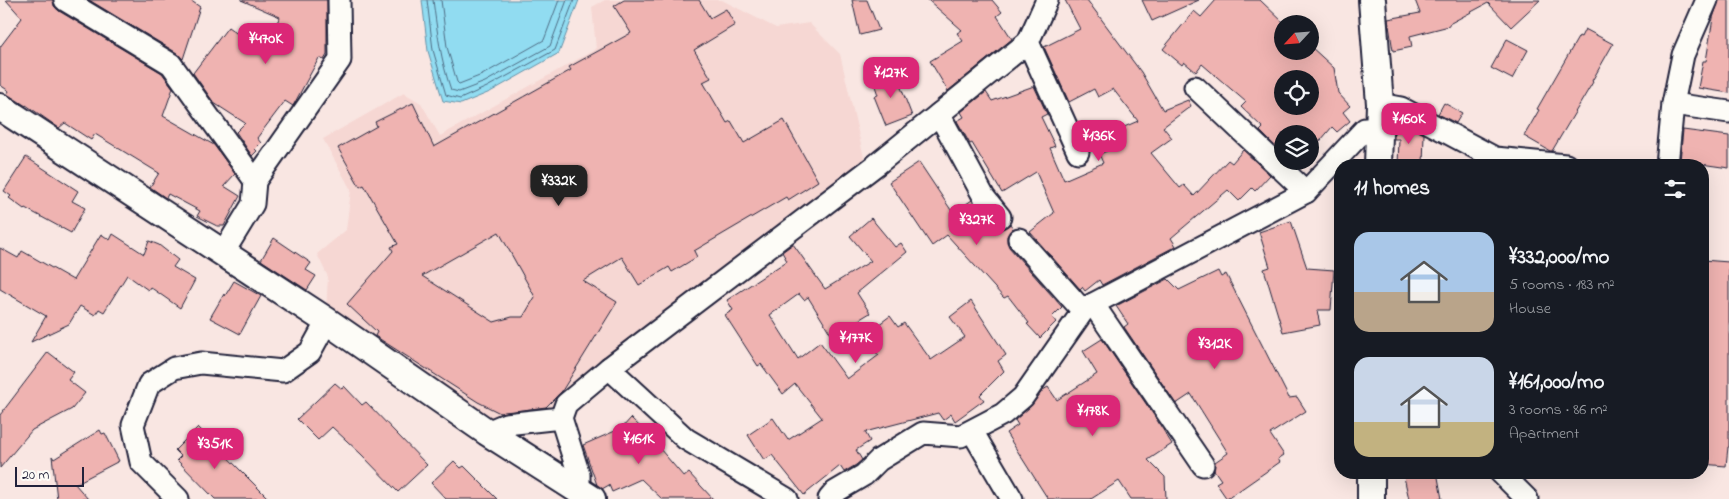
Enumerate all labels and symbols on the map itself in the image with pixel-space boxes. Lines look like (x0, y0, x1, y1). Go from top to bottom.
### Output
north arrow (1274, 15, 1319, 60)
pin: ¥470K (231, 22, 301, 65)
pin: ¥127K (856, 56, 926, 99)
pin: ¥160K (1374, 102, 1444, 145)
pin: ¥136K (1064, 120, 1134, 162)
pin: ¥332K (524, 164, 594, 207)
pin: ¥327K (942, 204, 1012, 246)
pin: ¥177K (821, 322, 891, 364)
pin: ¥312K (1180, 328, 1250, 370)
pin: ¥178K (1058, 394, 1128, 437)
pin: ¥161K (604, 422, 674, 465)
pin: ¥351K (180, 428, 250, 470)
scale bar (15, 464, 84, 487)

